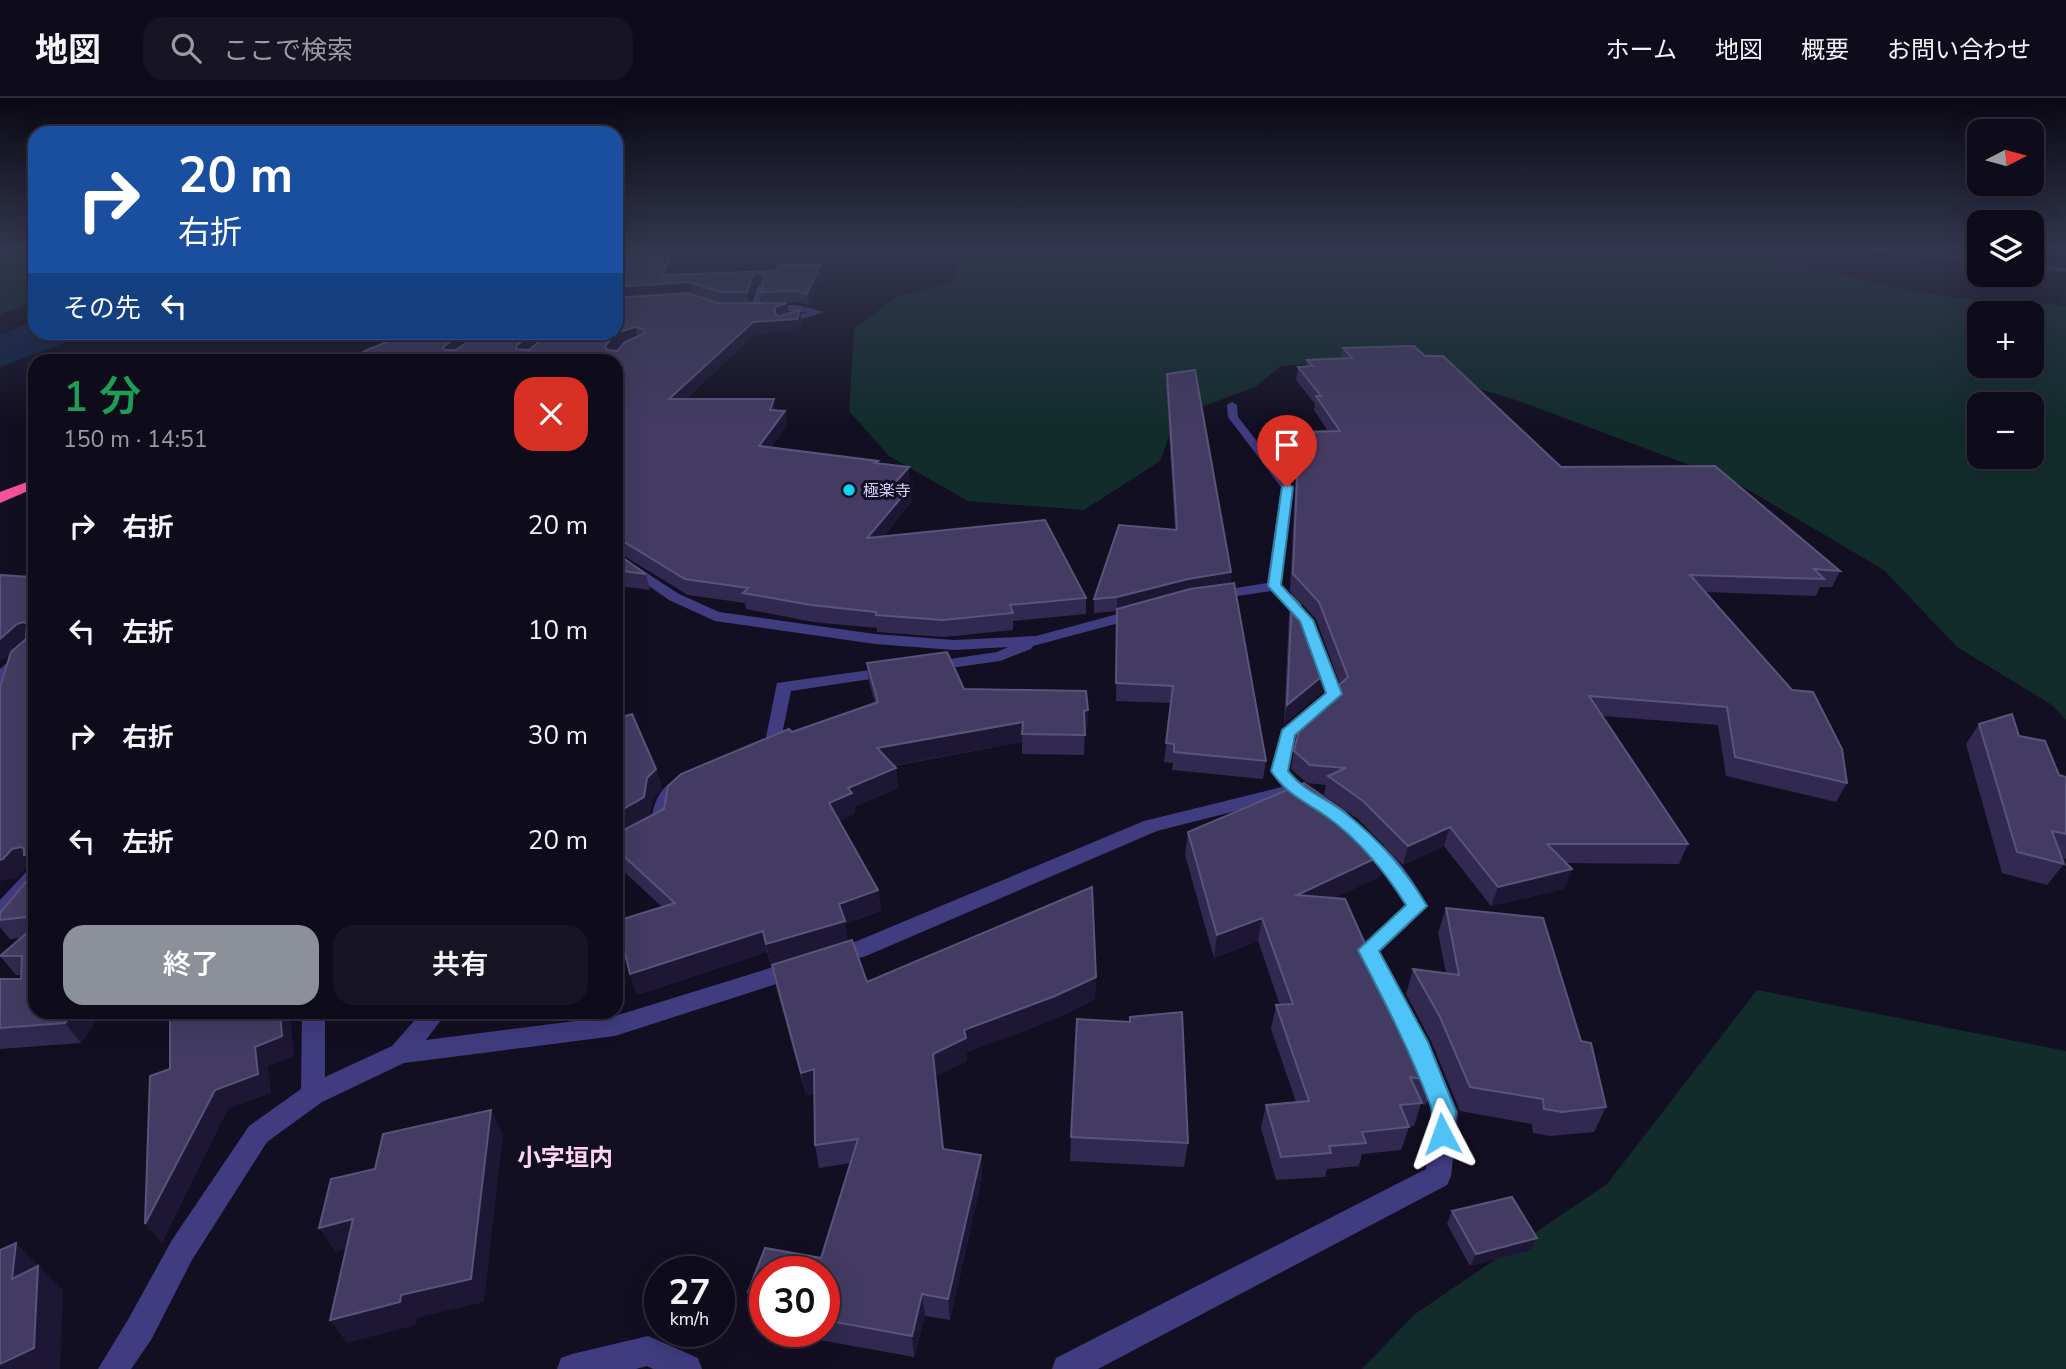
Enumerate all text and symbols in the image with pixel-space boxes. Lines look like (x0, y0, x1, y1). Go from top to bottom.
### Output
search box (143, 17, 633, 80)
text: 地図 (35, 28, 101, 73)
icon: search (167, 29, 205, 67)
text: ここで検索 (223, 33, 353, 68)
text: ホーム (1606, 34, 1677, 66)
text: 地図 (1715, 34, 1763, 66)
text: 概要 (1801, 34, 1849, 66)
text: お問い合わせ (1887, 34, 2031, 66)
north arrow (1967, 119, 2044, 196)
map controls (1967, 119, 2044, 469)
text: 20 m (178, 142, 293, 209)
icon: right (63, 154, 154, 245)
button: layers (1967, 210, 2044, 287)
text: 右折 (178, 211, 242, 254)
icon: left (155, 287, 193, 325)
text: その先 (63, 291, 141, 326)
button: + (1967, 301, 2044, 378)
text: 1 分 (63, 369, 141, 426)
button: close (514, 377, 588, 451)
button: − (1967, 392, 2044, 469)
pin (1257, 415, 1317, 487)
text: 150 m · 14:51 (63, 424, 208, 455)
icon: arrive (1268, 426, 1306, 464)
place label: 極楽寺 (863, 480, 911, 502)
marker: 極楽寺 (841, 482, 857, 498)
icon: right (63, 507, 101, 545)
text: 20 m (528, 508, 588, 543)
text: 右折 (122, 510, 174, 545)
icon: left (63, 612, 101, 650)
text: 10 m (528, 613, 588, 648)
text: 左折 (122, 615, 174, 650)
icon: right (63, 717, 101, 755)
text: 30 m (528, 718, 588, 753)
text: 右折 (122, 720, 174, 755)
icon: left (63, 822, 101, 860)
text: 20 m (528, 823, 588, 858)
text: 左折 (122, 825, 174, 860)
button: 終了 (63, 925, 319, 1005)
button: 共有 (333, 925, 588, 1005)
position arrow (1405, 1097, 1479, 1171)
district label: 小字垣内 (517, 1142, 613, 1174)
speed limit sign: 30 (749, 1256, 840, 1347)
text: 27 (668, 1269, 711, 1316)
text: km/h (670, 1307, 709, 1331)

